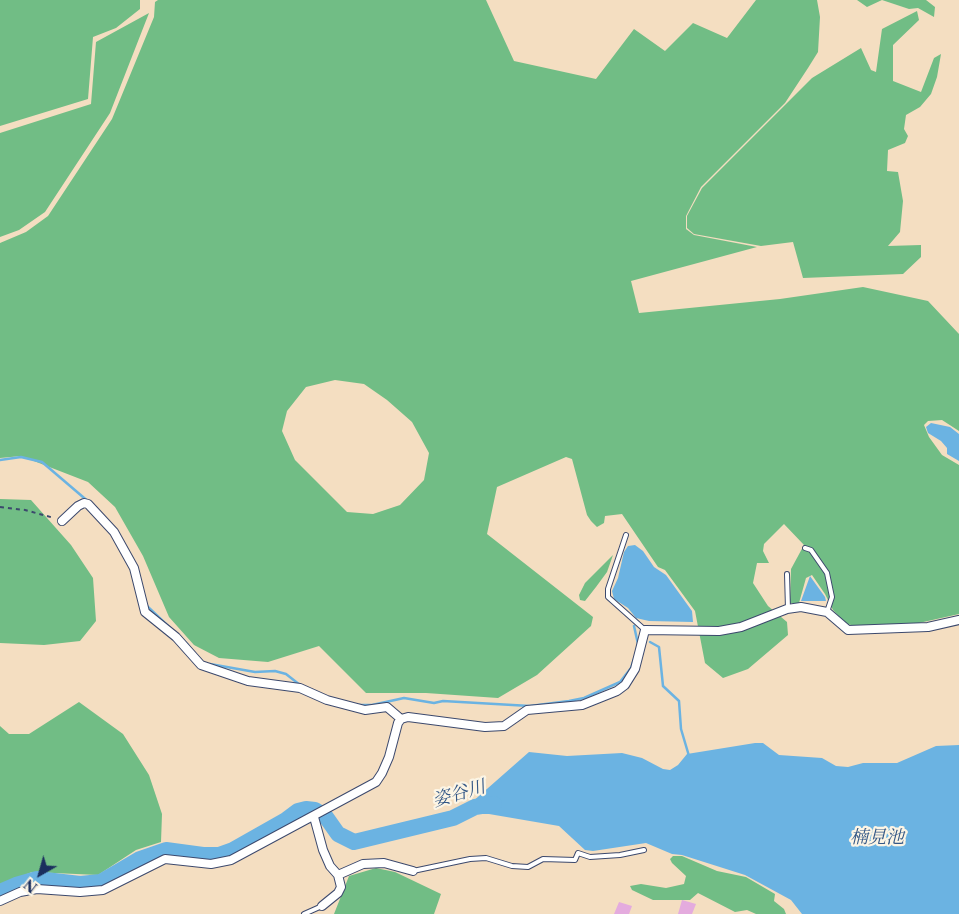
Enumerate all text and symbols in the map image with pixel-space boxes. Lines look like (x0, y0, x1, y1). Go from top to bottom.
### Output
water label: 姿谷川 (430, 776, 488, 812)
water label: 楠見池 (850, 827, 904, 849)
north arrow (15, 849, 65, 899)
text: N (20, 875, 41, 897)

